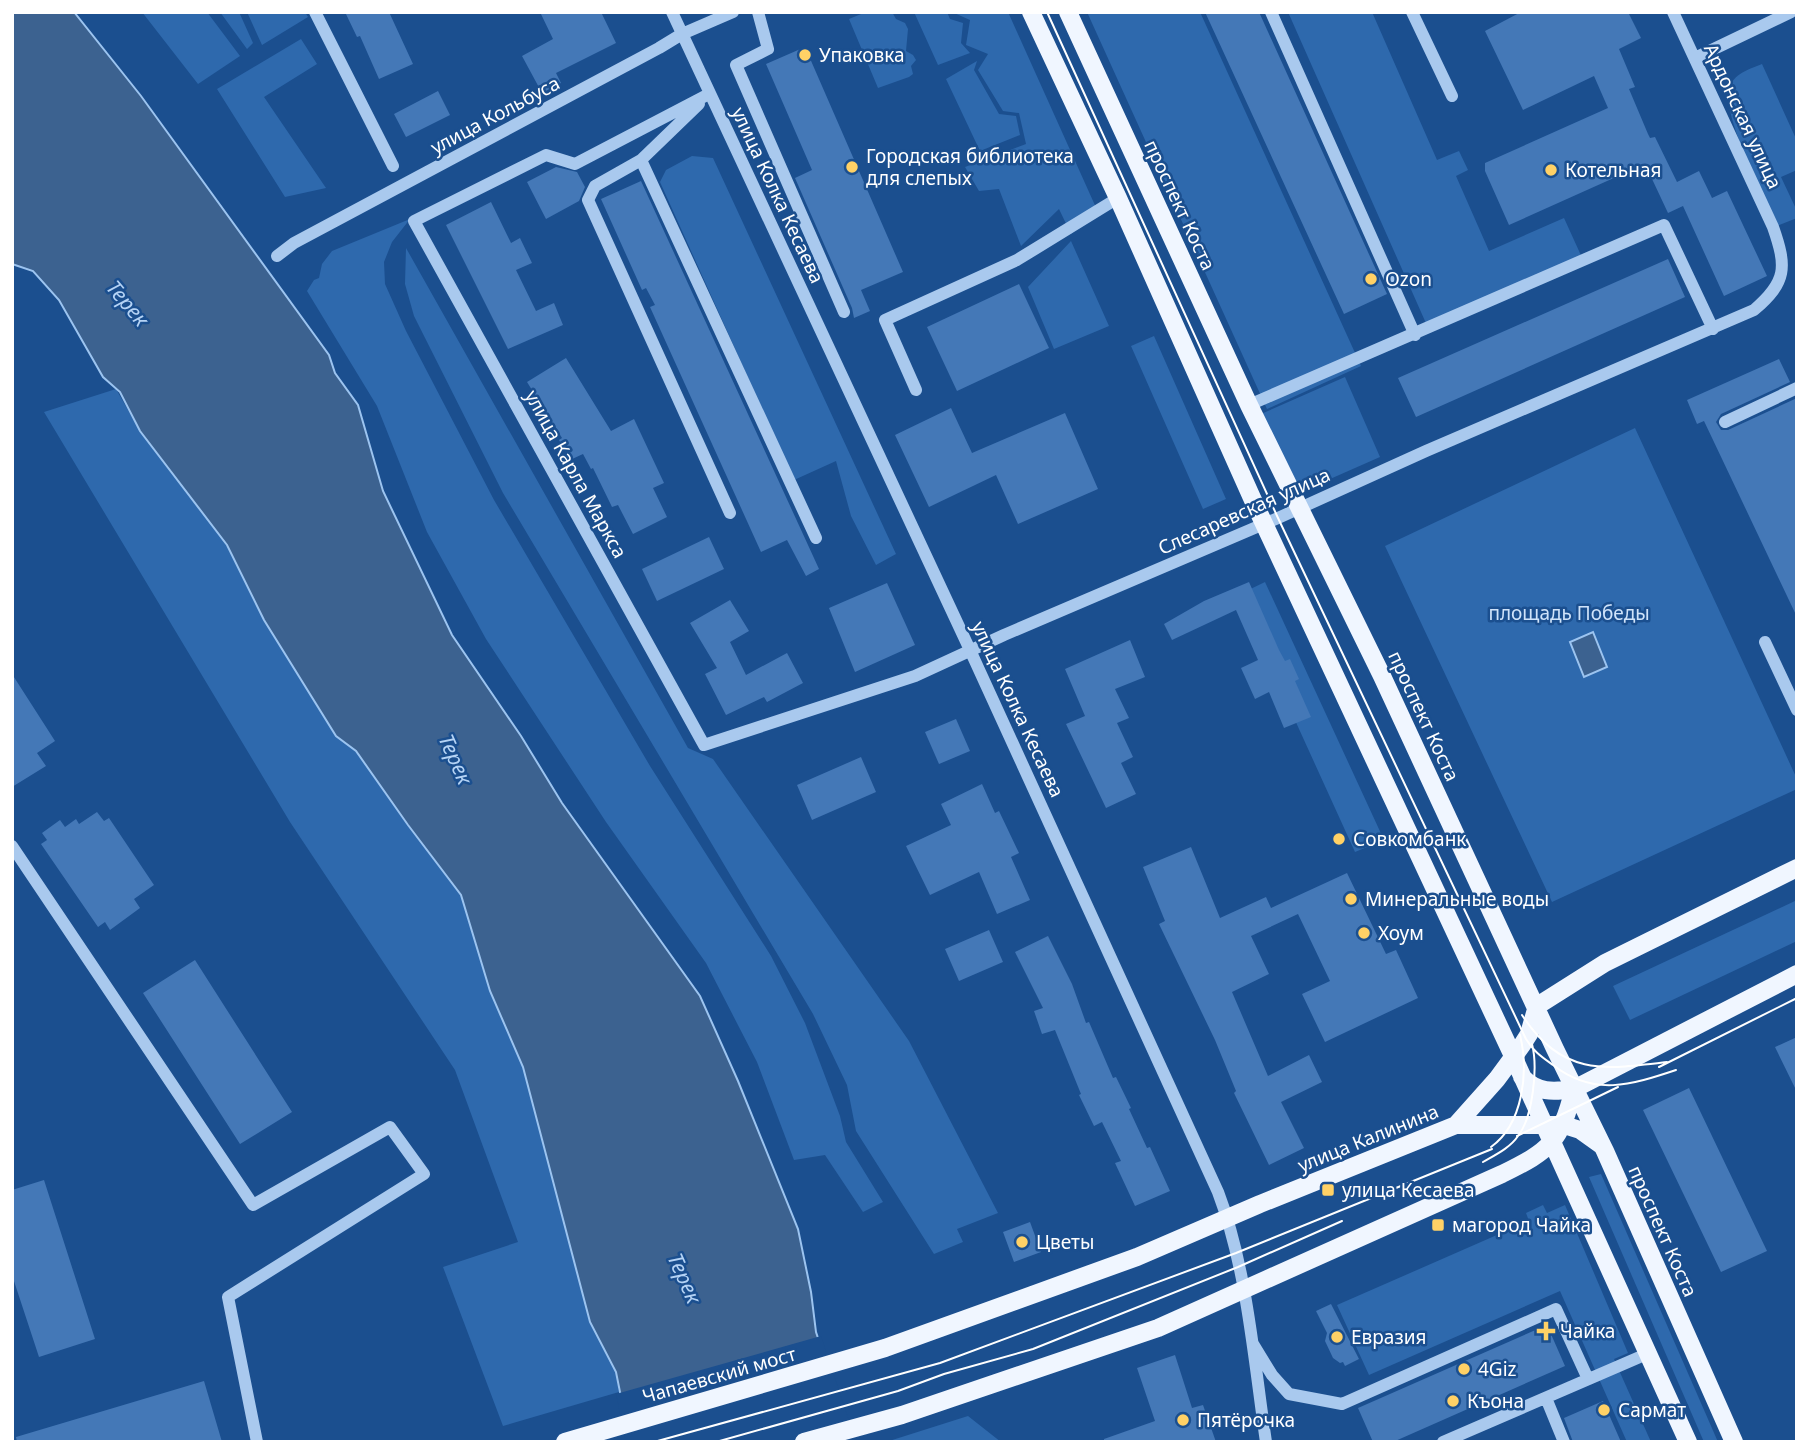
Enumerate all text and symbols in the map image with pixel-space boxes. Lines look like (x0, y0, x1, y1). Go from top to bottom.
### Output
street label: Ардонская улица (1698, 39, 1788, 193)
place label: Упаковка (819, 42, 905, 68)
marker: Упаковка (797, 47, 813, 63)
street label: улица Кольбуса (426, 70, 564, 160)
street label: улица Колка Кесаева (726, 103, 830, 287)
street label: проспект Коста (1138, 136, 1222, 274)
place label: Городская библиотека для слепых (866, 143, 1074, 191)
place label: Котельная (1565, 157, 1661, 183)
marker: Городская библиотека для слепых (844, 159, 860, 175)
marker: Котельная (1543, 162, 1559, 178)
place label: Ozon (1385, 266, 1432, 292)
marker: Ozon (1363, 271, 1379, 287)
water label: Терек (100, 274, 157, 333)
street label: улица Карла Маркса (519, 385, 633, 563)
street label: Слесаревская улица (1154, 461, 1334, 561)
park label: площадь Победы (1488, 600, 1650, 626)
street label: улица Колка Кесаева (966, 617, 1070, 801)
street label: проспект Коста (1382, 647, 1466, 785)
water label: Терек (432, 729, 480, 790)
place label: Совкомбанк (1353, 826, 1466, 852)
marker: Совкомбанк (1331, 831, 1347, 847)
place label: Минеральные воды (1365, 886, 1549, 912)
marker: Минеральные воды (1343, 891, 1359, 907)
place label: Хоум (1378, 920, 1424, 946)
marker: Хоум (1356, 925, 1372, 941)
street label: улица Калинина (1294, 1098, 1442, 1178)
street label: проспект Коста (1622, 1161, 1704, 1301)
place label: улица Кесаева (1342, 1177, 1474, 1203)
marker: улица Кесаева (1320, 1182, 1336, 1198)
place label: магород Чайка (1452, 1212, 1591, 1238)
marker: магород Чайка (1430, 1217, 1446, 1233)
place label: Цветы (1036, 1229, 1094, 1255)
marker: Цветы (1014, 1234, 1030, 1250)
water label: Терек (661, 1248, 709, 1309)
place label: Чайка (1560, 1318, 1615, 1344)
marker: Чайка (1538, 1323, 1554, 1339)
place label: Евразия (1351, 1324, 1426, 1350)
marker: Евразия (1329, 1329, 1345, 1345)
street label: Чапаевский мост (639, 1341, 799, 1409)
place label: 4Giz (1478, 1356, 1517, 1382)
marker: 4Giz (1456, 1361, 1472, 1377)
place label: Къона (1467, 1388, 1524, 1414)
marker: Къона (1445, 1393, 1461, 1409)
place label: Сармат (1618, 1397, 1686, 1423)
marker: Сармат (1596, 1402, 1612, 1418)
place label: Пятёрочка (1197, 1407, 1295, 1433)
marker: Пятёрочка (1175, 1412, 1191, 1428)

